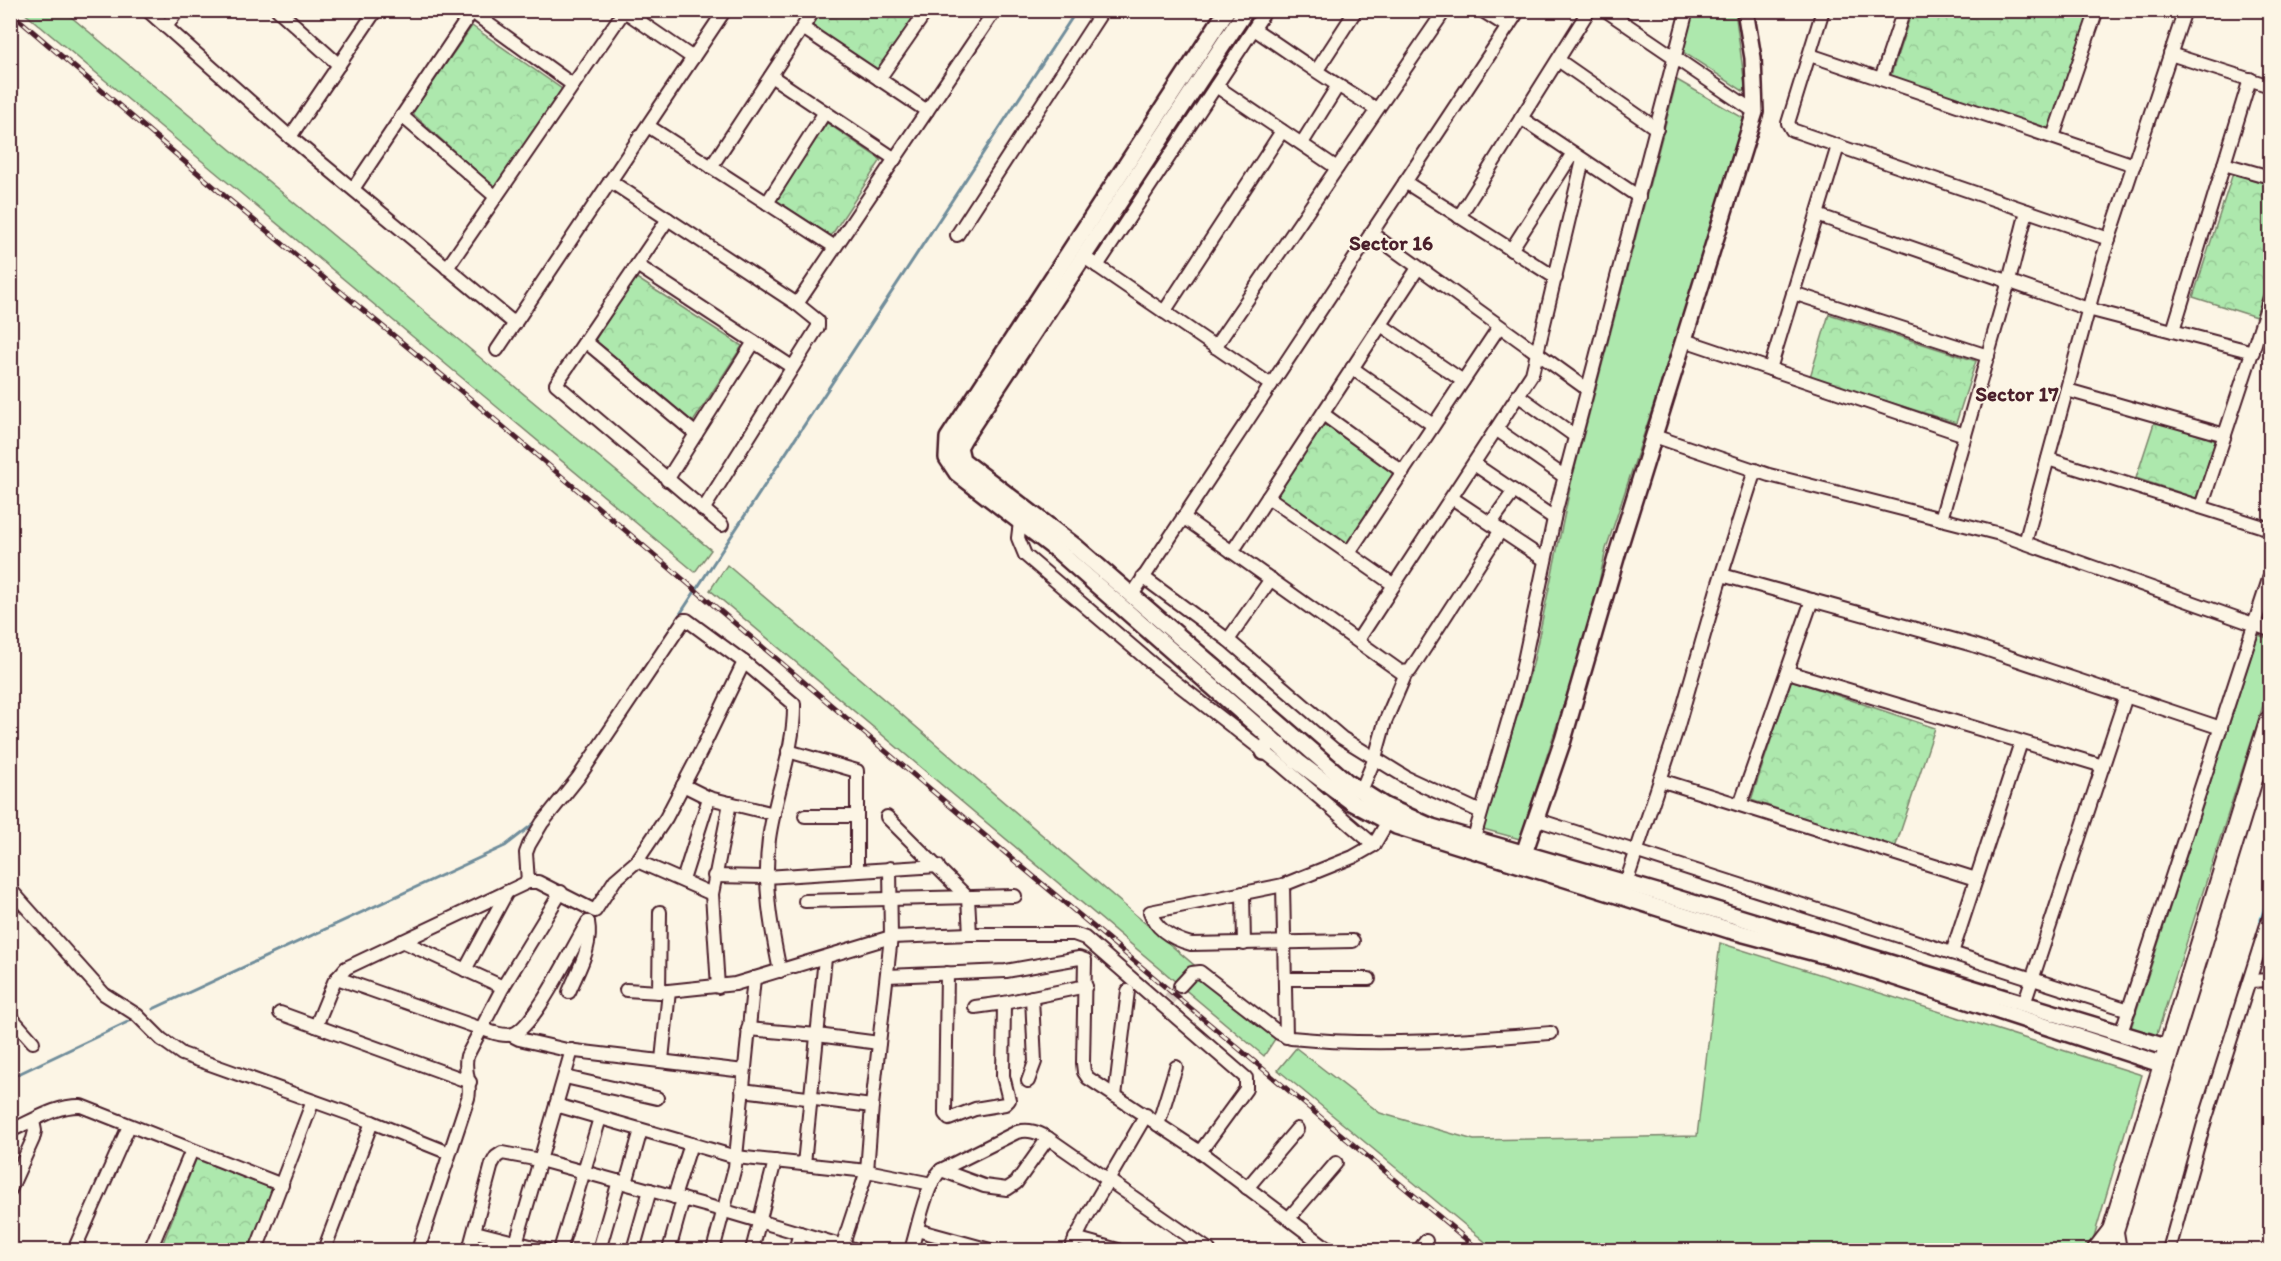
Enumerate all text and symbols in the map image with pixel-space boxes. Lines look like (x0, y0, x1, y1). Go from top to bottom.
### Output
district label: Sector 16 (1349, 230, 1433, 255)
district label: Sector 17 (1975, 381, 2059, 406)

